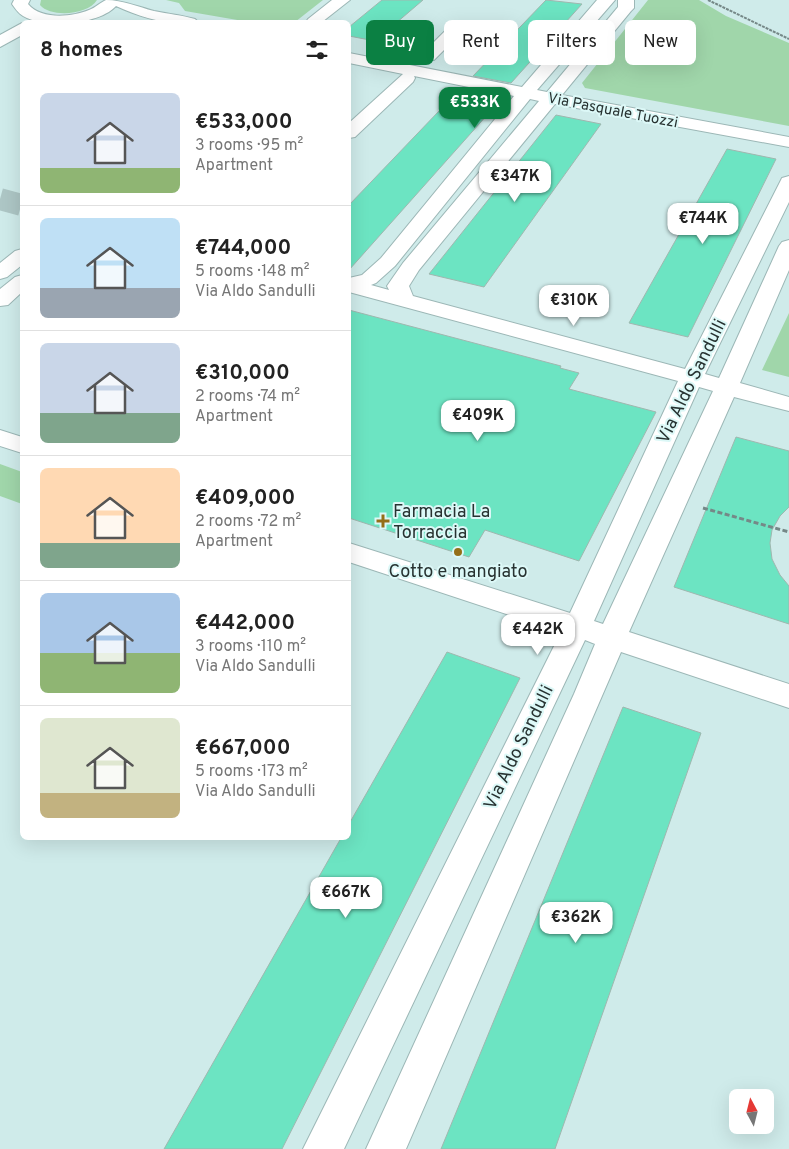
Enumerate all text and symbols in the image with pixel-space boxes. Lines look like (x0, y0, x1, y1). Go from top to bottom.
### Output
chip: Buy (366, 20, 434, 65)
chip: Rent (444, 20, 518, 65)
chip: Filters (528, 20, 615, 65)
chip: New (625, 20, 696, 65)
icon: filters (303, 36, 331, 64)
text: 8 homes (40, 37, 123, 64)
pin: €533K (440, 86, 510, 129)
street label: Via Pasquale Tuozzi (546, 90, 680, 133)
text: €533K (450, 93, 500, 113)
text: €533,000 (195, 109, 293, 136)
icon: home (80, 113, 140, 173)
text: 3 rooms · 95 m² (195, 136, 303, 156)
text: Apartment (195, 156, 273, 176)
pin: €347K (480, 160, 550, 203)
text: €347K (490, 167, 540, 187)
pin: €744K (668, 202, 738, 245)
text: €744K (678, 209, 728, 229)
text: €744,000 (195, 235, 291, 262)
icon: home (80, 238, 140, 298)
text: 5 rooms · 148 m² (195, 262, 310, 282)
text: Via Aldo Sandulli (195, 282, 316, 302)
pin: €310K (539, 284, 609, 327)
text: €310K (550, 291, 598, 311)
street label: Via Aldo Sandulli (652, 316, 732, 448)
text: €310,000 (195, 360, 290, 387)
icon: home (80, 363, 140, 423)
text: 2 rooms · 74 m² (195, 387, 300, 407)
pin: €409K (443, 400, 513, 442)
text: €409K (452, 406, 504, 426)
text: Apartment (195, 407, 273, 427)
text: €409,000 (195, 485, 295, 512)
icon: home (80, 488, 140, 548)
place label: Farmacia La Torraccia (393, 501, 490, 545)
text: 2 rooms · 72 m² (195, 512, 301, 532)
marker: Farmacia La Torraccia (377, 515, 389, 527)
text: Apartment (195, 532, 273, 552)
marker: Cotto e mangiato (452, 546, 464, 558)
place label: Cotto e mangiato (389, 561, 527, 584)
text: €442,000 (195, 610, 295, 637)
icon: home (80, 613, 140, 673)
pin: €442K (503, 614, 573, 656)
text: €442K (512, 620, 564, 640)
text: 3 rooms · 110 m² (195, 637, 306, 657)
text: Via Aldo Sandulli (195, 657, 316, 677)
street label: Via Aldo Sandulli (479, 682, 559, 814)
text: €667,000 (195, 735, 290, 762)
icon: home (80, 738, 140, 798)
text: 5 rooms · 173 m² (195, 762, 308, 782)
text: Via Aldo Sandulli (195, 782, 316, 802)
pin: €667K (311, 876, 381, 919)
text: €667K (321, 883, 371, 903)
pin: €362K (541, 902, 611, 944)
text: €362K (551, 908, 601, 928)
north arrow (729, 1089, 774, 1134)
map controls (729, 1089, 774, 1134)

